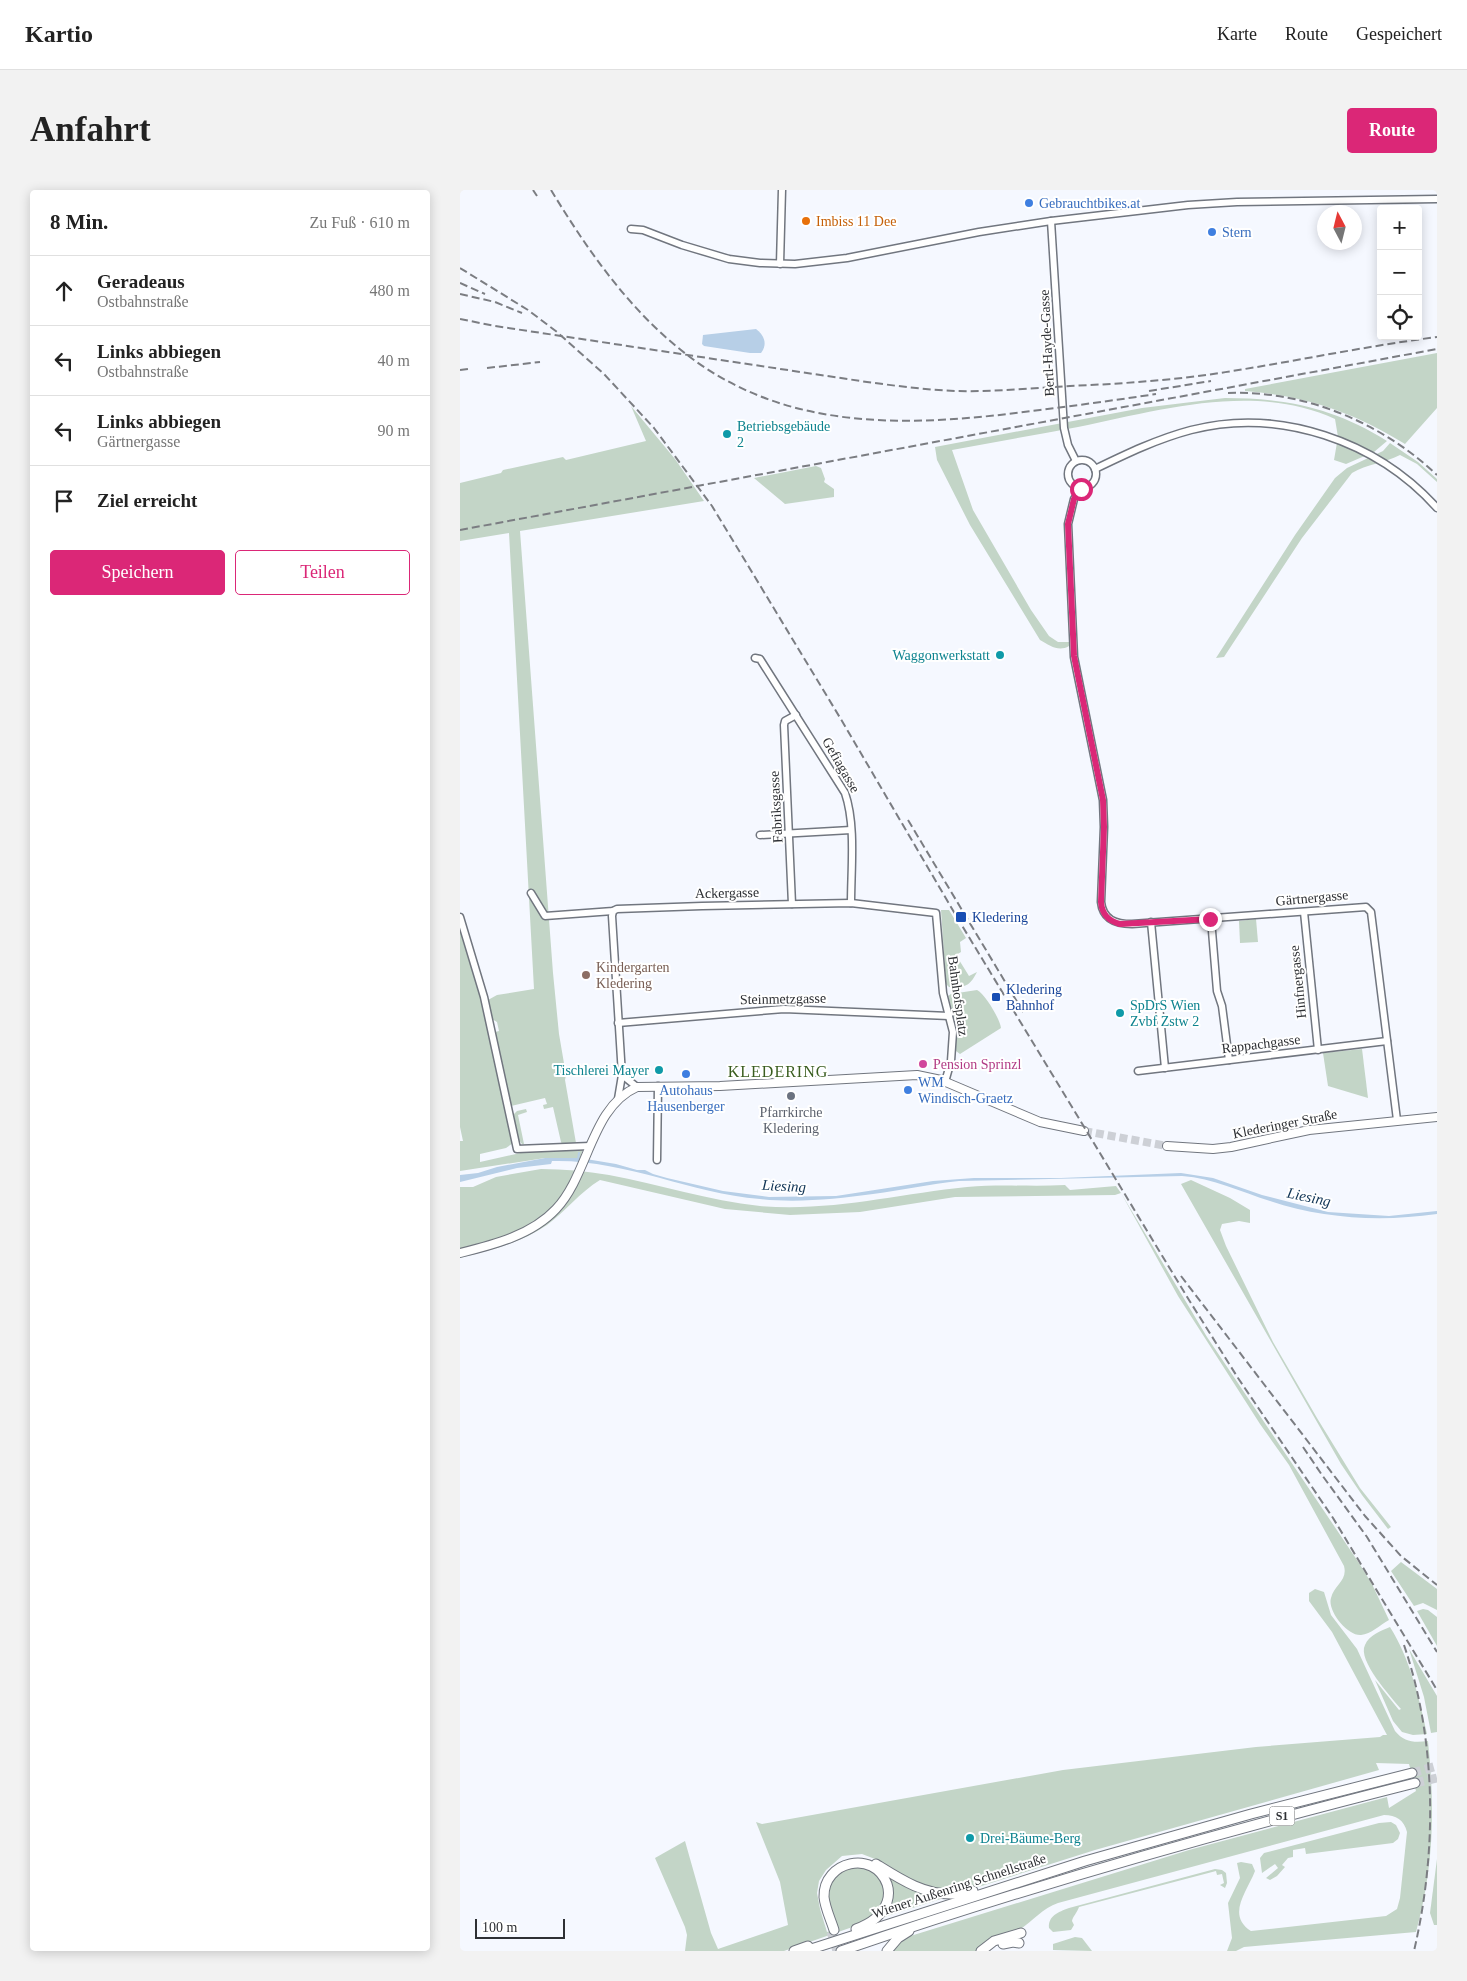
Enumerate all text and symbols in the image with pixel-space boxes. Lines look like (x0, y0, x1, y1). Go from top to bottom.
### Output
text: Kartio (25, 21, 93, 47)
text: Karte (1217, 24, 1257, 44)
text: Route (1285, 24, 1328, 44)
text: Gespeichert (1356, 24, 1442, 44)
button: Route (1347, 108, 1437, 153)
text: Anfahrt (30, 110, 151, 149)
place label: Gebrauchtbikes.at (1039, 196, 1141, 211)
marker: Gebrauchtbikes.at (1023, 197, 1035, 209)
north arrow (1317, 205, 1362, 250)
map controls (1377, 205, 1422, 340)
button: + (1377, 205, 1422, 250)
text: 8 Min. (50, 210, 108, 234)
text: Zu Fuß · 610 m (310, 214, 410, 231)
place label: Imbiss 11 Dee (816, 214, 896, 229)
marker: Imbiss 11 Dee (800, 215, 812, 227)
place label: Stern (1222, 225, 1252, 240)
marker: Stern (1206, 226, 1218, 238)
button: − (1377, 250, 1422, 295)
text: Geradeaus (97, 271, 185, 292)
icon: ahead (50, 277, 78, 305)
text: 480 m (370, 282, 410, 299)
street label: Bertl-Hayde-Gasse (1037, 289, 1057, 397)
text: Ostbahnstraße (97, 293, 189, 310)
button: locate (1377, 295, 1422, 340)
text: Links abbiegen (97, 341, 221, 362)
icon: left (50, 347, 78, 375)
text: 40 m (378, 352, 410, 369)
text: Ostbahnstraße (97, 363, 189, 380)
text: Links abbiegen (97, 411, 221, 432)
icon: left (50, 417, 78, 445)
place label: Betriebsgebäude 2 (737, 419, 830, 450)
text: 90 m (378, 422, 410, 439)
marker: Betriebsgebäude 2 (721, 428, 733, 440)
text: Gärtnergasse (97, 433, 180, 450)
route start (1070, 478, 1093, 501)
icon: arrive (50, 487, 78, 515)
text: Ziel erreicht (97, 490, 197, 511)
button: Speichern (50, 550, 225, 595)
button: Teilen (235, 550, 410, 595)
place label: Waggonwerkstatt (892, 648, 990, 663)
marker: Waggonwerkstatt (994, 649, 1006, 661)
street label: Gefiagasse (819, 735, 863, 795)
street label: Fabriksgasse (767, 770, 785, 844)
street label: Ackergasse (695, 885, 759, 901)
street label: Gärtnergasse (1275, 887, 1349, 909)
route end (1199, 908, 1222, 931)
marker: Kledering (954, 910, 968, 924)
place label: Kledering (972, 910, 1028, 925)
street label: Hinfnergasse (1287, 945, 1309, 1019)
street label: Bahnhofsplatz (945, 955, 971, 1037)
place label: Kindergarten Kledering (596, 960, 670, 991)
marker: Kindergarten Kledering (580, 969, 592, 981)
place label: Kledering Bahnhof (1006, 982, 1062, 1013)
street label: Steinmetzgasse (740, 991, 826, 1007)
marker: Kledering Bahnhof (990, 991, 1002, 1003)
place label: SpDrS Wien Zvbf Zstw 2 (1130, 998, 1200, 1029)
marker: SpDrS Wien Zvbf Zstw 2 (1114, 1007, 1126, 1019)
street label: Rappachgasse (1221, 1032, 1301, 1056)
place label: Pension Sprinzl (933, 1057, 1021, 1072)
marker: Pension Sprinzl (917, 1058, 929, 1070)
place label: Tischlerei Mayer (553, 1063, 649, 1078)
district label: KLEDERING (728, 1063, 828, 1080)
marker: Tischlerei Mayer (653, 1064, 665, 1076)
marker: Autohaus Hausenberger (680, 1068, 692, 1080)
place label: WM Windisch-Graetz (918, 1075, 1013, 1106)
place label: Autohaus Hausenberger (647, 1083, 725, 1114)
marker: WM Windisch-Graetz (902, 1084, 914, 1096)
marker: Pfarrkirche Kledering (785, 1090, 797, 1102)
place label: Pfarrkirche Kledering (760, 1105, 822, 1136)
street label: Klederinger Straße (1231, 1107, 1339, 1141)
water label: Liesing (761, 1177, 807, 1195)
water label: Liesing (1285, 1184, 1333, 1210)
road number: S1 (1270, 1806, 1294, 1825)
place label: Drei-Bäume-Berg (980, 1831, 1081, 1846)
marker: Drei-Bäume-Berg (964, 1832, 976, 1844)
street label: Wiener Außenring Schnellstraße (870, 1851, 1048, 1921)
scale bar (475, 1916, 565, 1939)
text: 100 m (482, 1920, 517, 1935)

